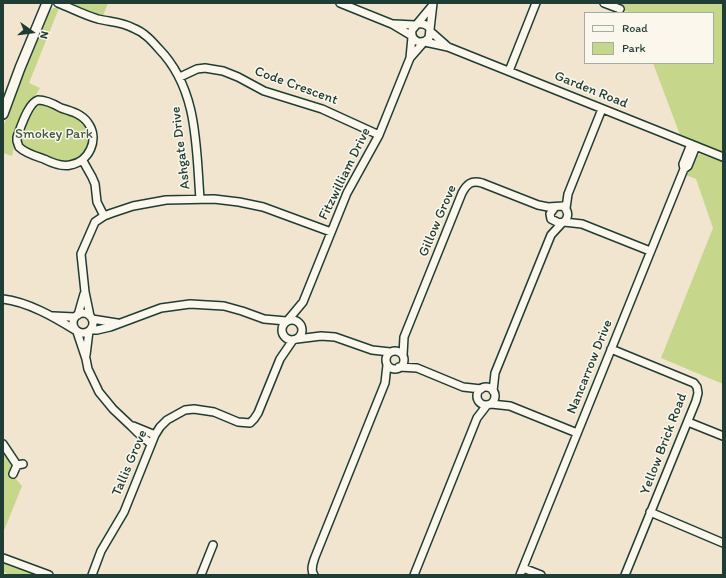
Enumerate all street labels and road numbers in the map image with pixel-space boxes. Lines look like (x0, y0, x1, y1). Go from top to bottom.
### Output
street label: Code Crescent (252, 63, 340, 109)
street label: Garden Road (552, 68, 630, 112)
street label: Ashgate Drive (168, 106, 194, 190)
street label: Fitzwilliam Drive (315, 125, 375, 223)
street label: Gillow Grove (415, 183, 461, 259)
street label: Nancarrow Drive (563, 317, 617, 417)
street label: Yellow Brick Road (637, 391, 691, 497)
street label: Tallis Grove (109, 427, 151, 499)

